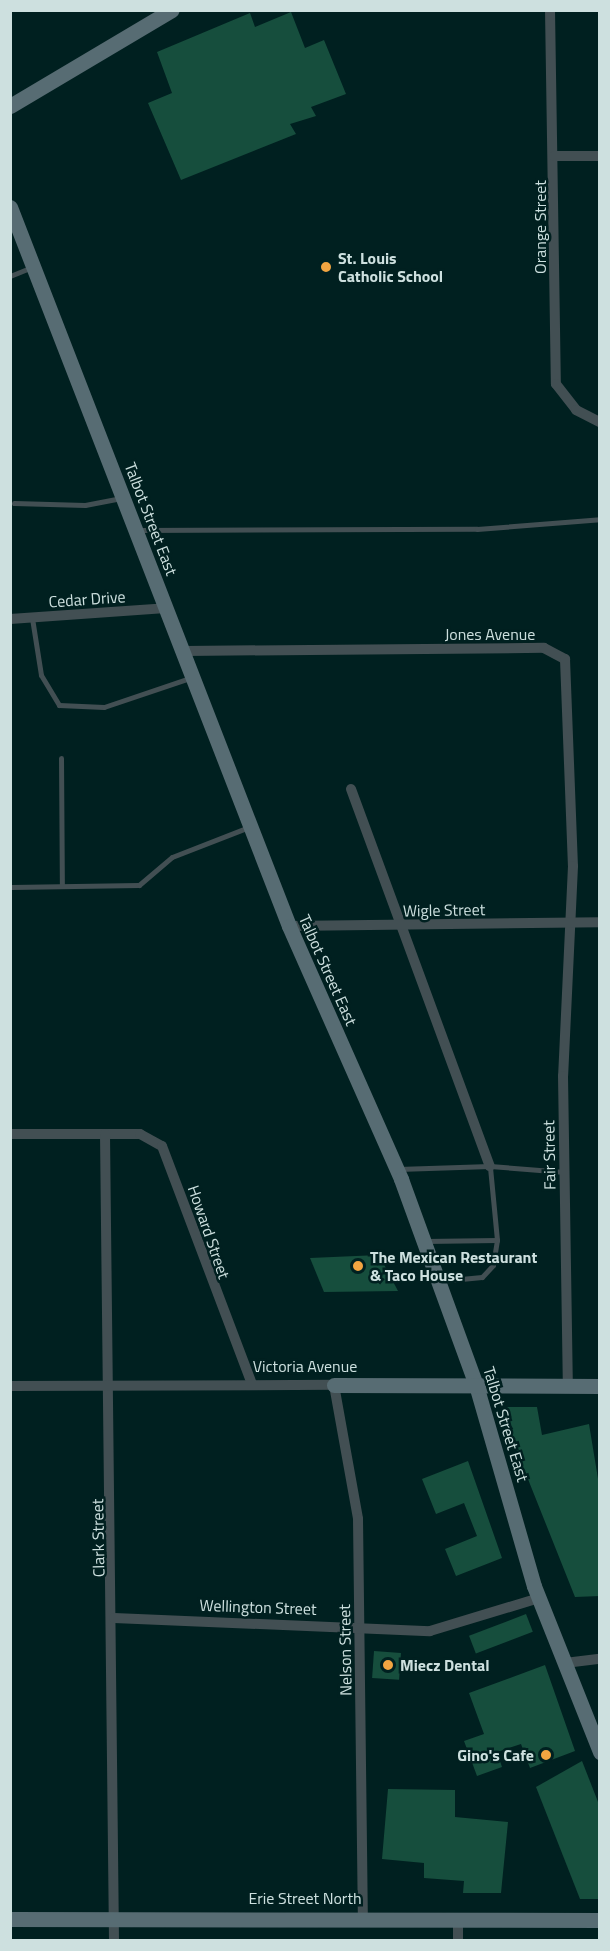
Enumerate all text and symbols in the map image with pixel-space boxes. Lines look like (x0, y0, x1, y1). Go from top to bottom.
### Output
street label: Orange Street (530, 180, 550, 274)
place label: St. Louis Catholic School (338, 248, 443, 286)
marker: St. Louis Catholic School (319, 260, 333, 274)
street label: Talbot Street East (121, 460, 181, 578)
street label: Cedar Drive (48, 587, 126, 611)
street label: Jones Avenue (445, 624, 535, 644)
street label: Wigle Street (403, 900, 485, 920)
street label: Talbot Street East (295, 912, 361, 1028)
street label: Fair Street (539, 1120, 559, 1190)
street label: Howard Street (184, 1183, 234, 1281)
place label: The Mexican Restaurant & Taco House (370, 1247, 537, 1285)
marker: The Mexican Restaurant & Taco House (351, 1259, 365, 1273)
street label: Victoria Avenue (253, 1356, 357, 1376)
street label: Talbot Street East (479, 1364, 533, 1484)
street label: Clark Street (88, 1499, 108, 1577)
street label: Wellington Street (199, 1595, 317, 1619)
street label: Nelson Street (335, 1604, 355, 1696)
place label: Miecz Dental (400, 1655, 489, 1675)
marker: Miecz Dental (381, 1658, 395, 1672)
place label: Gino's Cafe (457, 1745, 534, 1765)
marker: Gino's Cafe (539, 1748, 553, 1762)
street label: Erie Street North (248, 1888, 362, 1908)

